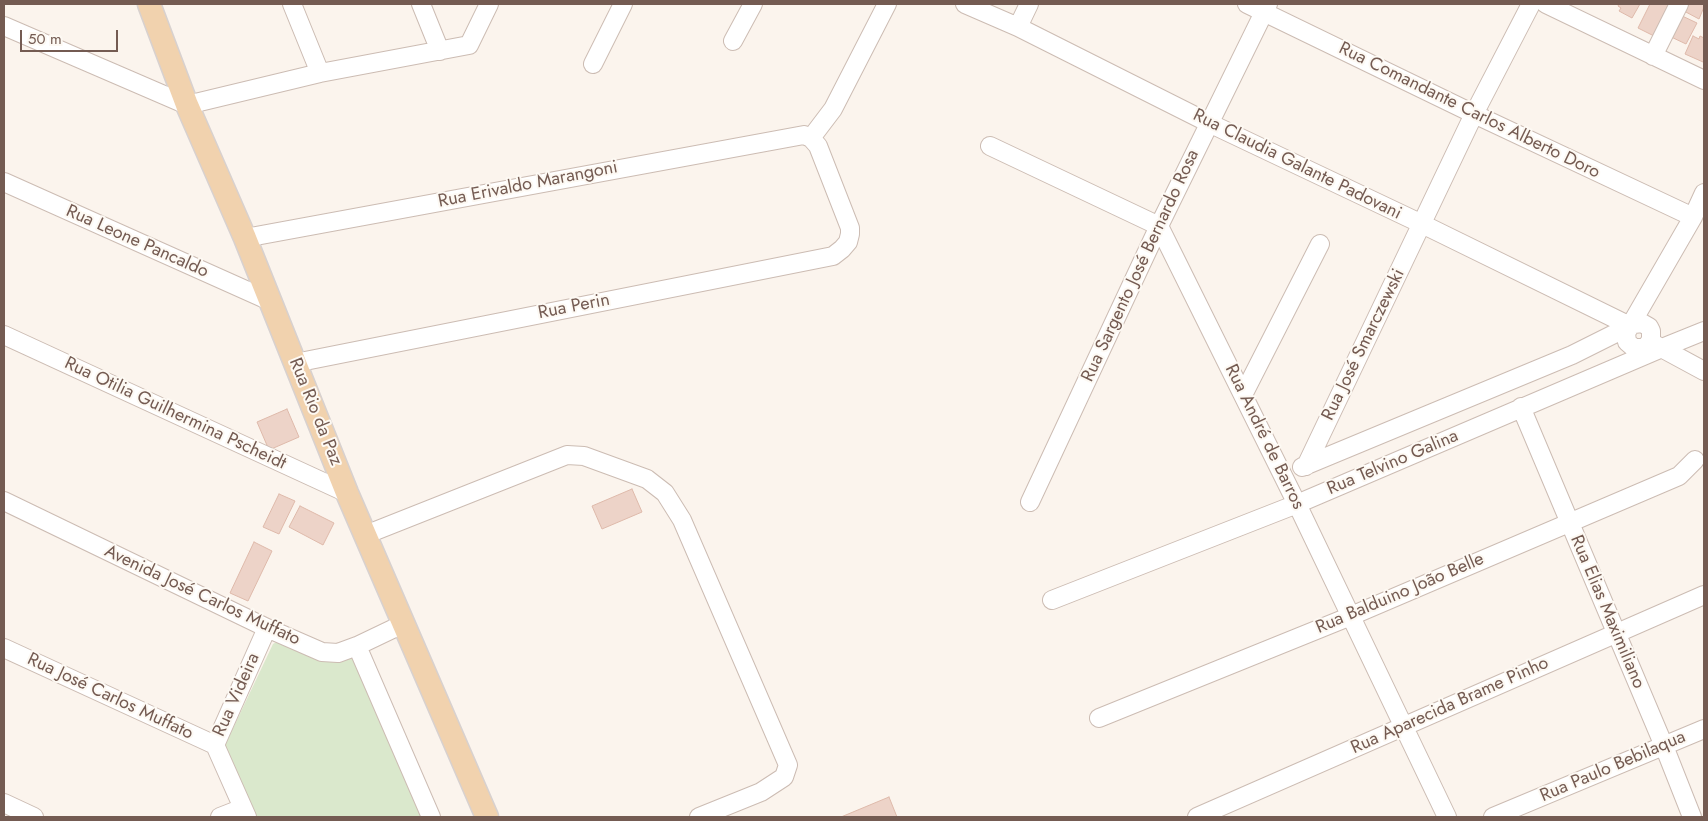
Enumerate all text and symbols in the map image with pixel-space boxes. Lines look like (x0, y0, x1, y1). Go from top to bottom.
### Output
scale bar (22, 20, 120, 52)
text: 50 m (28, 28, 62, 50)
street label: Rua Comandante Carlos Alberto Doro (1335, 38, 1603, 184)
street label: Rua Claudia Galante Padovani (1189, 105, 1405, 225)
street label: Rua Sargento José Bernardo Rosa (1078, 146, 1204, 386)
street label: Rua Erivaldo Marangoni (436, 157, 620, 213)
street label: Rua Leone Pancaldo (62, 201, 212, 283)
street label: Rua José Smarczewski (1318, 266, 1410, 424)
street label: Rua Perin (536, 289, 612, 325)
street label: Rua Otilia Guilhermina Pscheidt (61, 353, 289, 475)
street label: Rua Rio da Paz (284, 355, 346, 469)
street label: Rua André de Barros (1220, 361, 1308, 513)
street label: Rua Telvino Galina (1324, 426, 1462, 500)
street label: Rua Elias Maximiliano (1565, 532, 1649, 692)
street label: Avenida José Carlos Muffato (101, 541, 303, 651)
street label: Rua Balduino João Belle (1313, 549, 1487, 639)
street label: Rua José Carlos Muffato (24, 649, 196, 745)
street label: Rua Videira (209, 650, 265, 740)
street label: Rua Aparecida Brame Pinho (1348, 653, 1552, 759)
street label: Rua Paulo Bebilaqua (1537, 727, 1689, 807)

